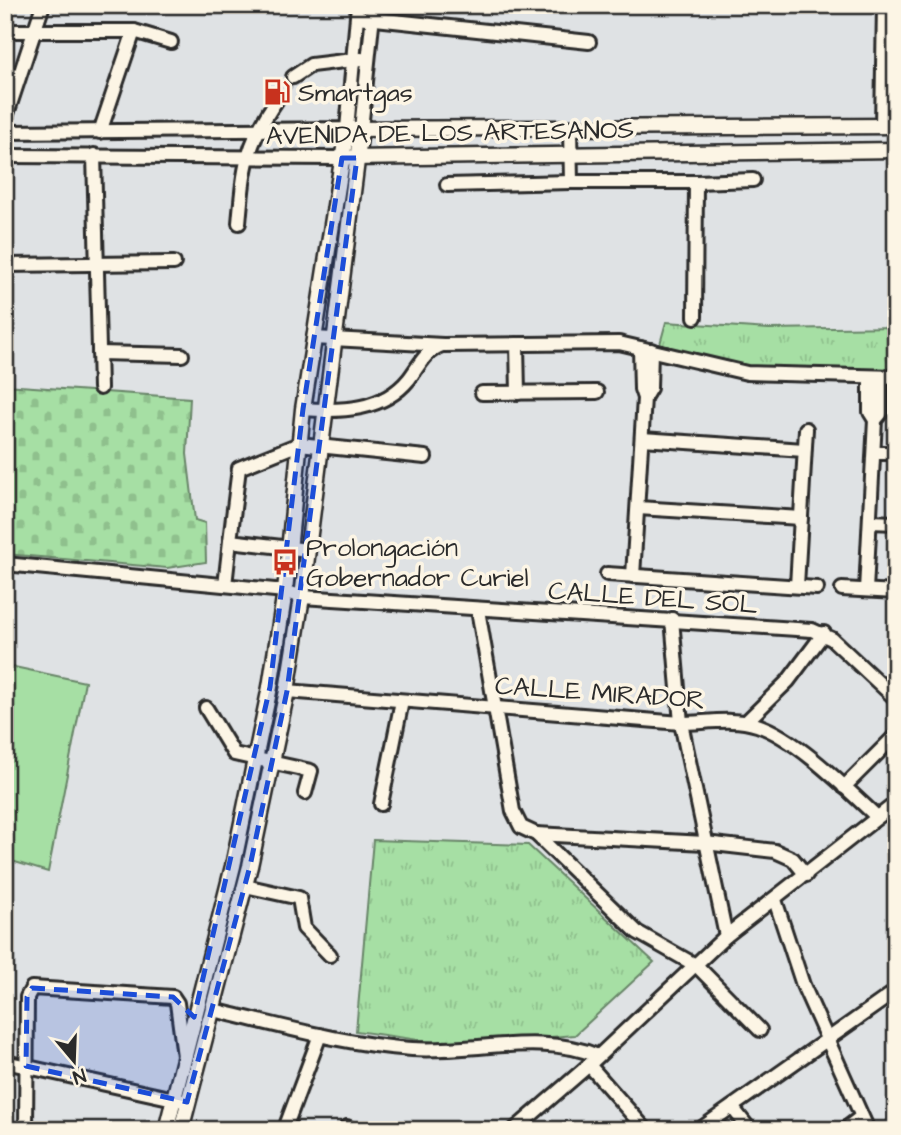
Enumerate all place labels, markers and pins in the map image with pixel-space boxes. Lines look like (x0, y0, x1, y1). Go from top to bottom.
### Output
place label: Smartgas (298, 75, 413, 113)
fuel station icon: Smartgas (262, 77, 292, 107)
place label: Prolongación Gobernador Curiel (306, 530, 529, 596)
bus stop icon: Prolongación Gobernador Curiel (270, 547, 300, 577)

